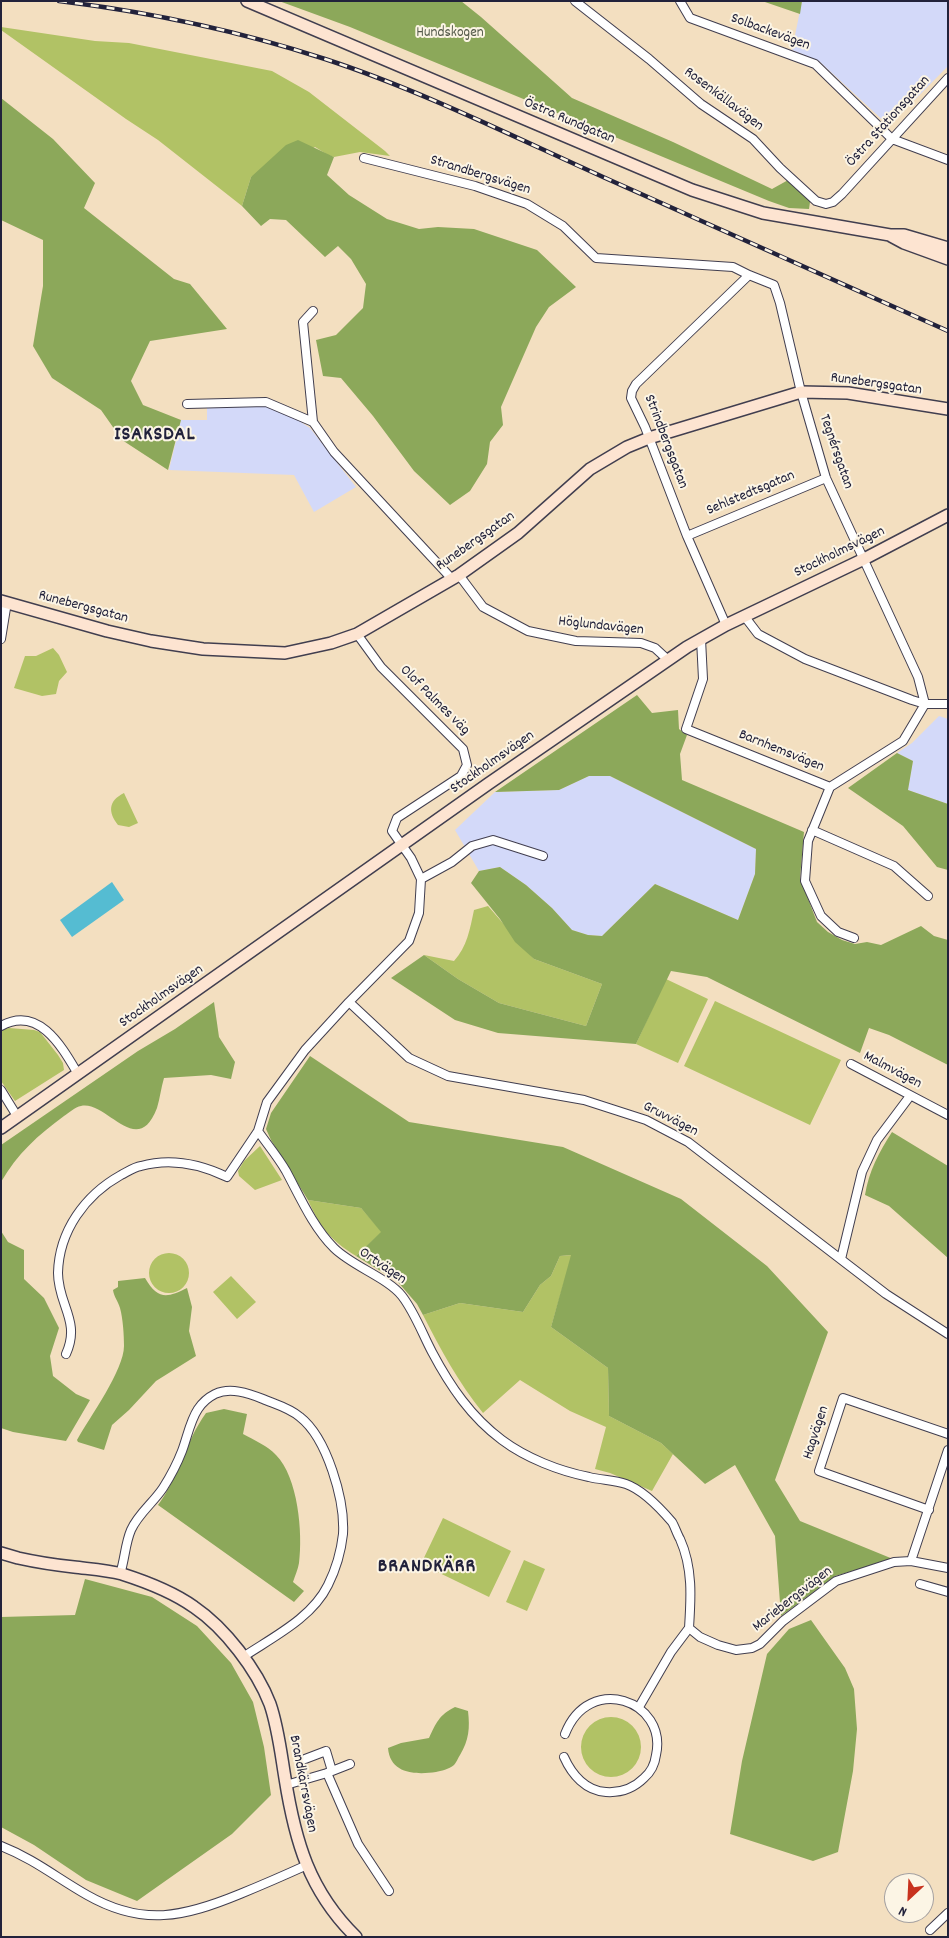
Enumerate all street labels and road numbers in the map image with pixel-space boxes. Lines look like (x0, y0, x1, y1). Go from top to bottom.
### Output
street label: Solbackevägen (728, 10, 812, 56)
street label: Rosenkällavägen (679, 64, 767, 136)
street label: Östra Stationsgatan (843, 73, 935, 171)
street label: Östra Rundgatan (521, 95, 617, 149)
street label: Strandbergsvägen (428, 152, 532, 200)
street label: Runebergsgatan (829, 370, 923, 400)
street label: Strindbergsgatan (639, 393, 691, 491)
street label: Tegnérsgatan (814, 412, 856, 492)
street label: Sehlstedtsgatan (704, 467, 798, 521)
street label: Runebergsgatan (433, 508, 519, 576)
street label: Stockholmsvägen (792, 523, 888, 583)
street label: Runebergsgatan (36, 587, 130, 629)
street label: Höglundavägen (557, 614, 645, 640)
street label: Olof Palmes väg (395, 662, 473, 740)
street label: Stockholmsvägen (447, 727, 539, 799)
street label: Barnhemsvägen (736, 727, 826, 777)
street label: Stockholmsvägen (116, 961, 208, 1033)
street label: Malmvägen (860, 1048, 924, 1094)
street label: Gruvvägen (639, 1098, 701, 1142)
street label: Ortvägen (355, 1245, 409, 1289)
street label: Hagvägen (800, 1404, 834, 1462)
street label: Mariebergsvägen (750, 1563, 836, 1637)
street label: Brandkärrsvägen (284, 1734, 320, 1834)

